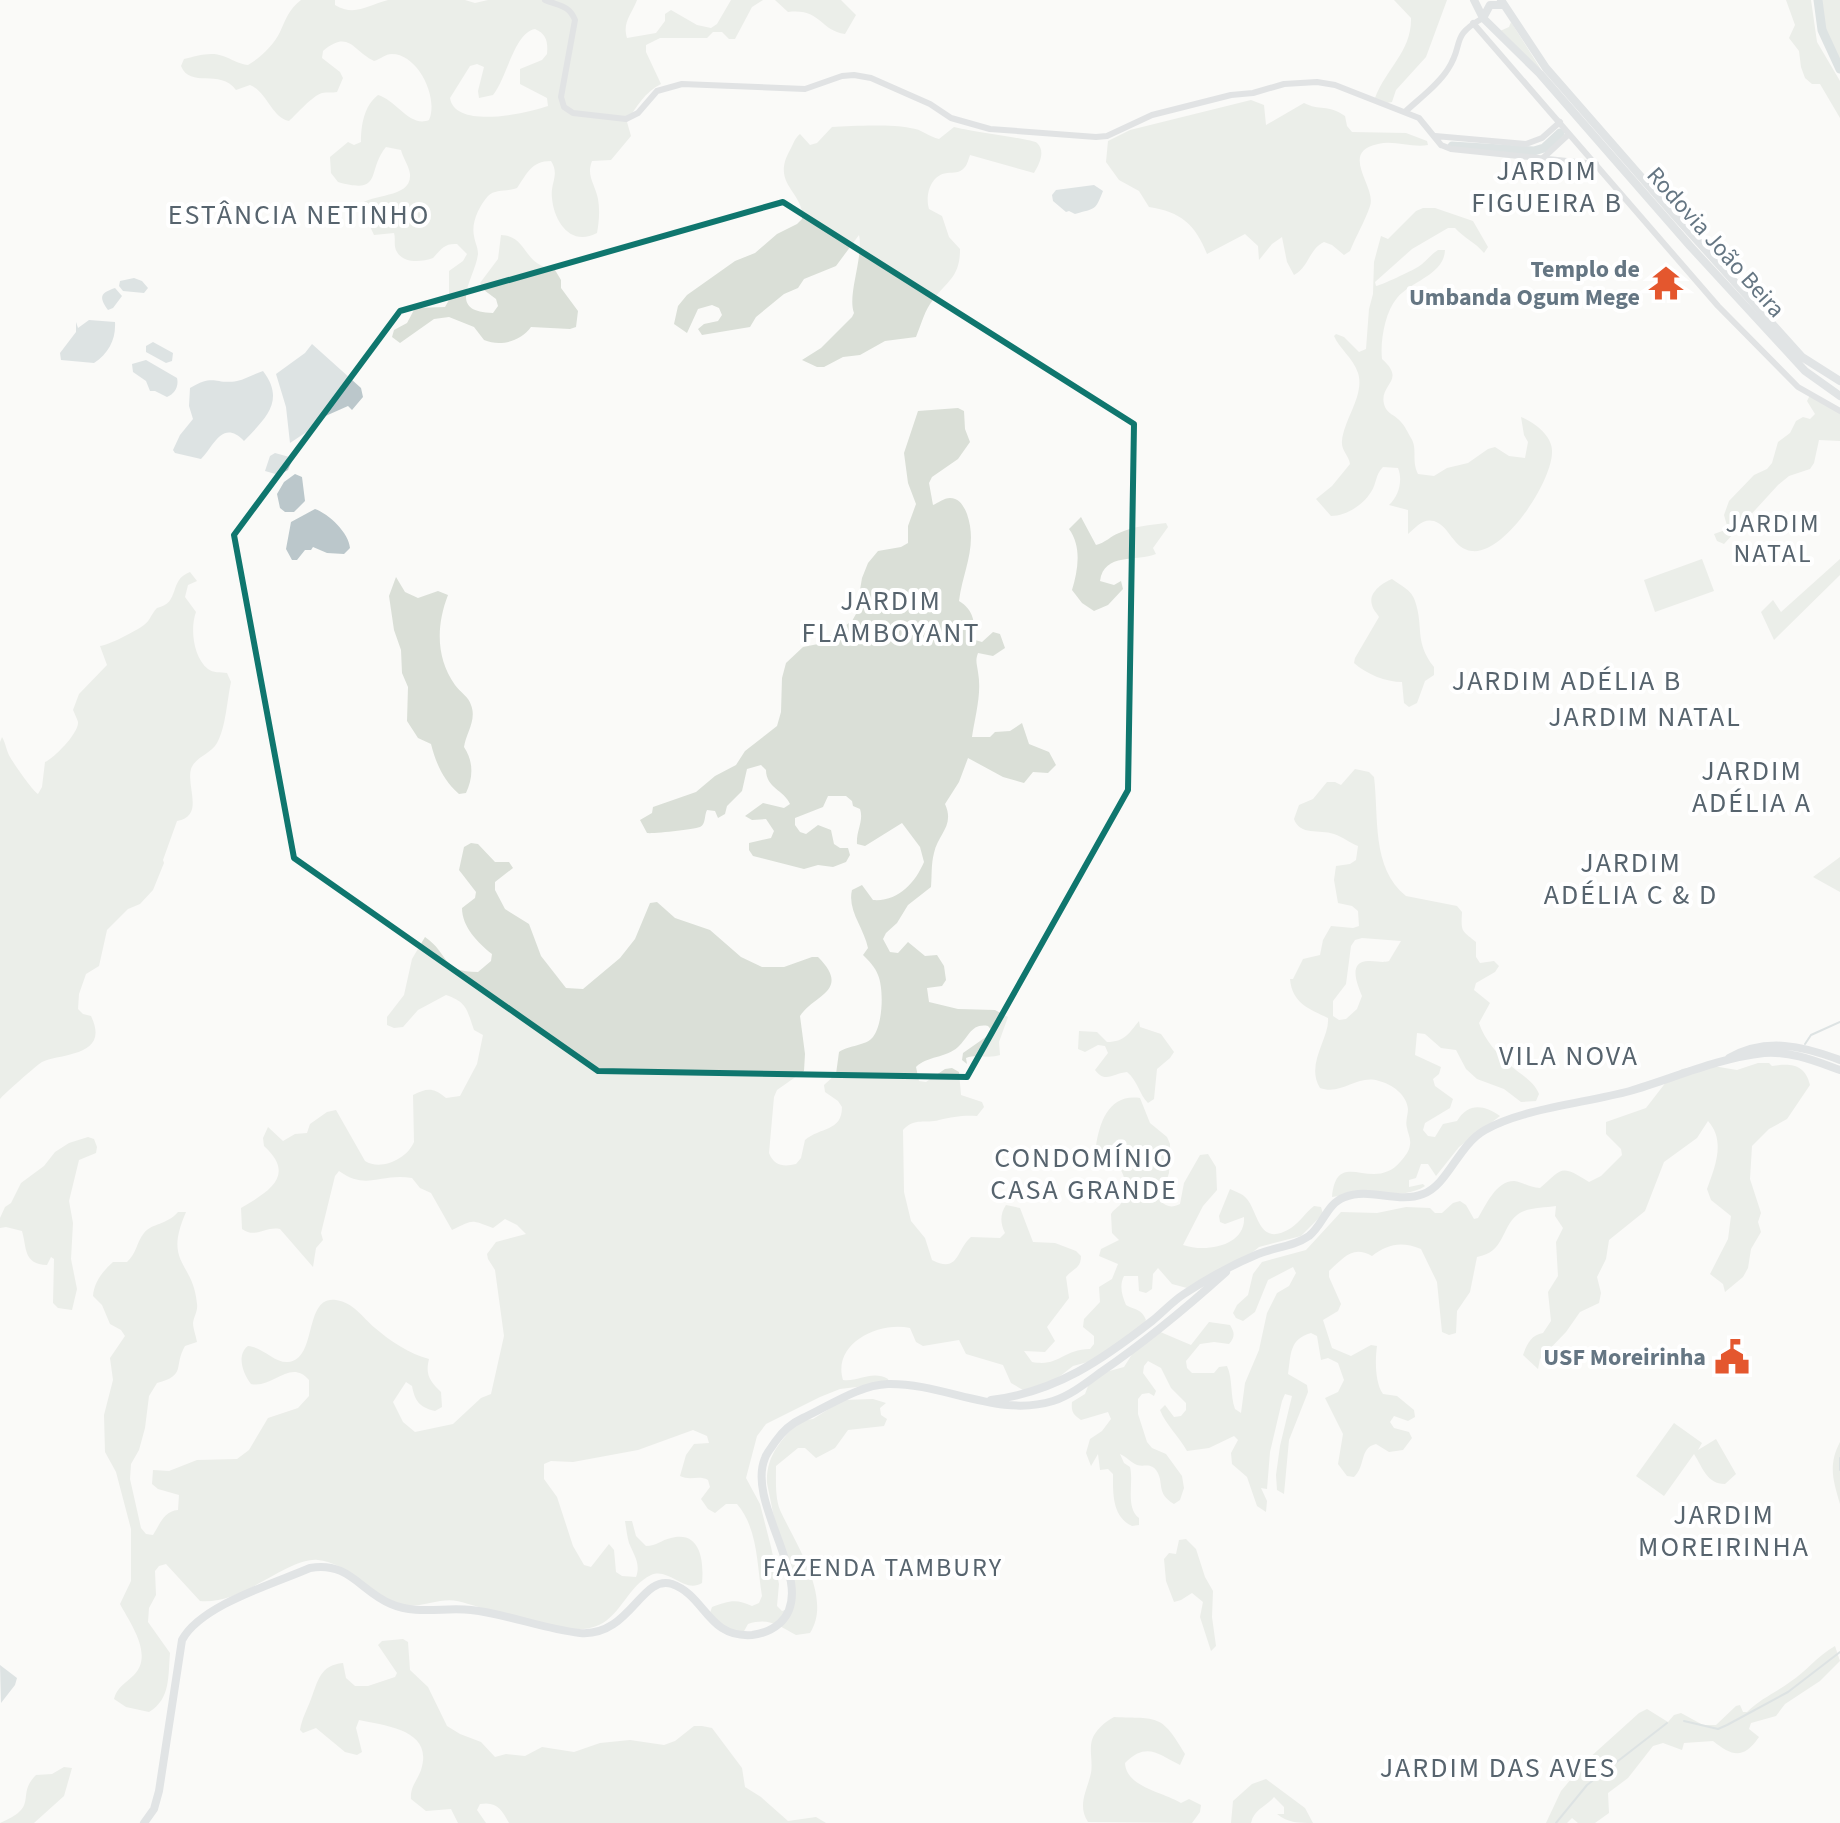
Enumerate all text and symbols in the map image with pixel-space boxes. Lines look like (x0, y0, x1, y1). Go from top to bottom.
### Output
district label: JARDIM FIGUEIRA B (1471, 151, 1623, 223)
street label: Rodovia João Beira (1638, 159, 1793, 326)
district label: ESTÂNCIA NETINHO (168, 195, 430, 235)
place label: Templo de Umbanda Ogum Mege (1409, 252, 1640, 315)
temple icon: Templo de Umbanda Ogum Mege (1647, 264, 1685, 302)
district label: JARDIM NATAL (1725, 505, 1821, 572)
district label: JARDIM FLAMBOYANT (802, 581, 980, 653)
district label: JARDIM ADÉLIA B (1452, 661, 1682, 701)
district label: JARDIM NATAL (1548, 697, 1742, 737)
district label: JARDIM ADÉLIA A (1692, 751, 1812, 823)
district label: JARDIM ADÉLIA C & D (1544, 843, 1718, 915)
district label: VILA NOVA (1499, 1036, 1639, 1076)
district label: CONDOMÍNIO CASA GRANDE (990, 1138, 1178, 1210)
public building icon: USF Moreirinha (1713, 1338, 1751, 1376)
place label: USF Moreirinha (1543, 1340, 1706, 1375)
district label: JARDIM MOREIRINHA (1638, 1495, 1810, 1567)
district label: FAZENDA TAMBURY (763, 1549, 1003, 1586)
district label: JARDIM DAS AVES (1380, 1748, 1616, 1788)

